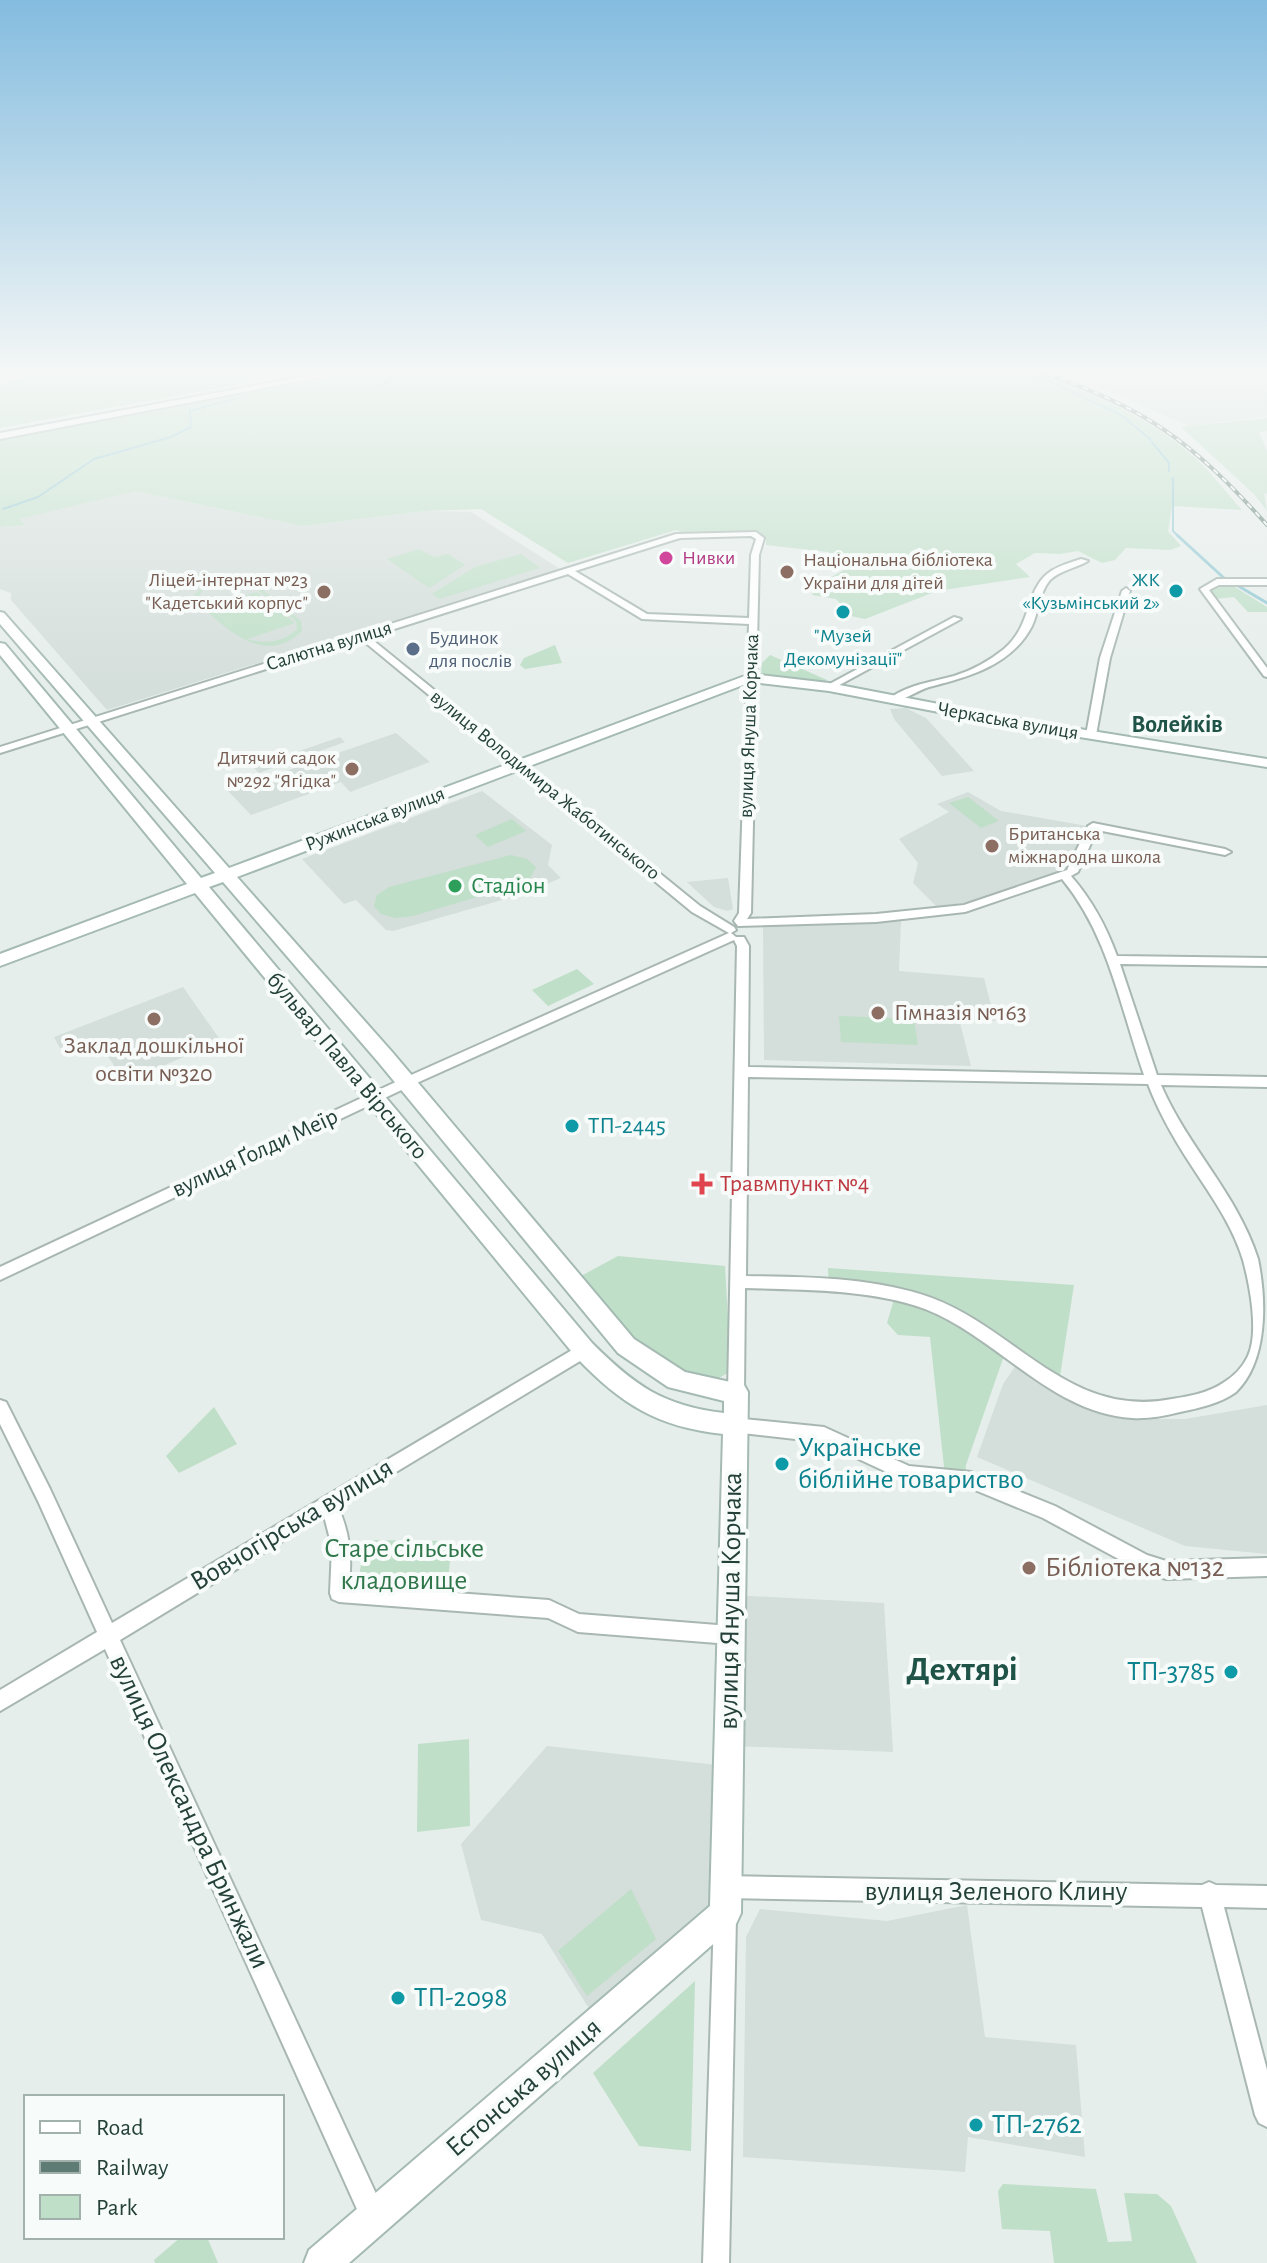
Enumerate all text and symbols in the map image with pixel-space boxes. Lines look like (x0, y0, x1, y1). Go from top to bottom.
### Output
place label: Нивки (682, 548, 735, 568)
marker: Нивки (657, 549, 675, 567)
place label: Національна бібліотека України для дітей (803, 550, 993, 593)
marker: Національна бібліотека України для дітей (778, 563, 796, 581)
place label: Ліцей-інтернат №23 "Кадетський корпус" (145, 570, 308, 613)
place label: ЖК «Кузьмінський 2» (1022, 570, 1160, 613)
marker: ЖК «Кузьмінський 2» (1167, 582, 1185, 600)
marker: Ліцей-інтернат №23 "Кадетський корпус" (315, 583, 333, 601)
marker: "Музей Декомунізації" (834, 603, 852, 621)
street label: Салютна вулиця (264, 617, 394, 675)
place label: "Музей Декомунізації" (784, 626, 902, 669)
place label: Будинок для послів (429, 628, 512, 671)
street label: вулиця Януша Корчака (736, 634, 762, 818)
marker: Будинок для послів (404, 640, 422, 658)
street label: вулиця Володимира Жаботинського (426, 686, 664, 884)
street label: Черкаська вулиця (936, 699, 1080, 743)
district label: Волейків (1131, 713, 1223, 737)
place label: Дитячий садок №292 "Ягідка" (217, 748, 336, 791)
marker: Дитячий садок №292 "Ягідка" (343, 760, 361, 778)
street label: Ружинська вулиця (303, 783, 447, 855)
place label: Британська міжнародна школа (1008, 824, 1161, 867)
marker: Британська міжнародна школа (983, 837, 1001, 855)
place label: Стадіон (471, 874, 545, 898)
marker: Стадіон (446, 877, 464, 895)
street label: бульвар Павла Вірського (262, 968, 432, 1164)
place label: Гімназія №163 (894, 1001, 1027, 1025)
marker: Гімназія №163 (869, 1004, 887, 1022)
marker: Заклад дошкільної освіти №320 (145, 1010, 163, 1028)
place label: Заклад дошкільної освіти №320 (64, 1034, 244, 1086)
street label: вулиця Ґолди Меїр (168, 1104, 342, 1202)
place label: ТП-2445 (588, 1114, 666, 1138)
marker: ТП-2445 (563, 1117, 581, 1135)
place label: Травмпункт №4 (720, 1172, 869, 1196)
marker: Травмпункт №4 (691, 1173, 713, 1195)
place label: Українське біблійне товариство (798, 1434, 1024, 1494)
street label: Вовчогірська вулиця (186, 1454, 398, 1596)
marker: Українське біблійне товариство (773, 1455, 791, 1473)
street label: вулиця Януша Корчака (715, 1472, 747, 1730)
park label: Старе сільське кладовище (324, 1535, 484, 1595)
place label: Бібліотека №132 (1045, 1554, 1224, 1582)
marker: Бібліотека №132 (1020, 1559, 1038, 1577)
street label: вулиця Олександра Бринжали (104, 1651, 274, 1973)
district label: Дехтярі (906, 1653, 1018, 1687)
place label: ТП-3785 (1127, 1658, 1215, 1686)
marker: ТП-3785 (1222, 1663, 1240, 1681)
street label: вулиця Зеленого Клину (864, 1878, 1128, 1906)
place label: ТП-2098 (414, 1984, 507, 2012)
marker: ТП-2098 (389, 1989, 407, 2007)
street label: Естонська вулиця (441, 2013, 607, 2163)
legend (24, 2095, 284, 2239)
place label: ТП-2762 (992, 2111, 1082, 2139)
text: Road (96, 2116, 144, 2140)
marker: ТП-2762 (967, 2116, 985, 2134)
text: Railway (96, 2156, 168, 2180)
text: Park (96, 2196, 137, 2220)

